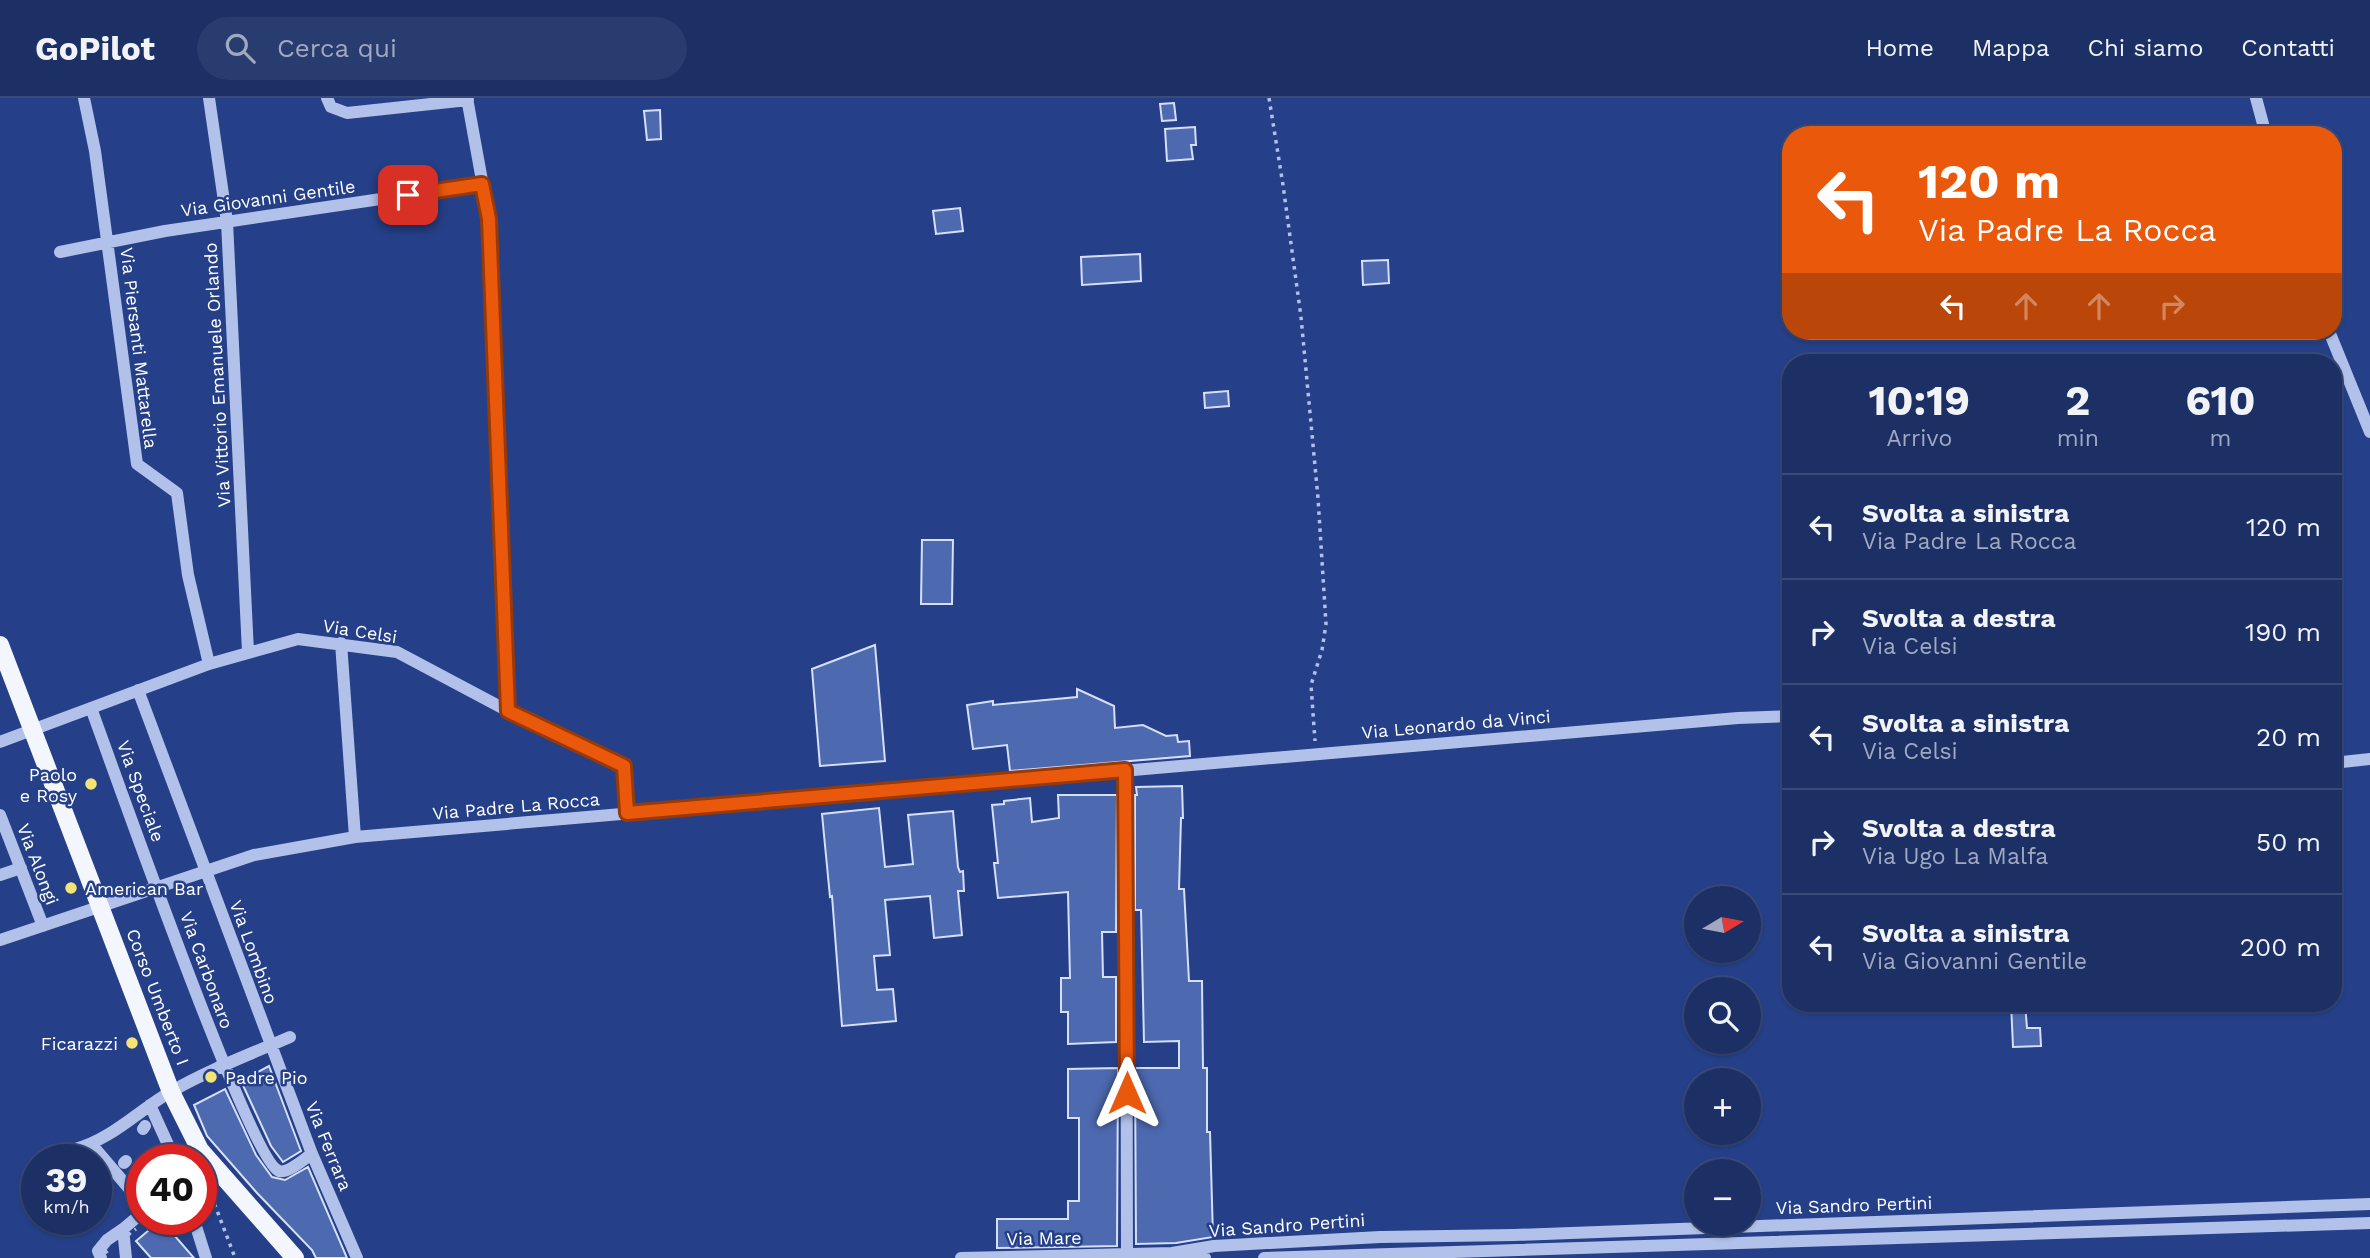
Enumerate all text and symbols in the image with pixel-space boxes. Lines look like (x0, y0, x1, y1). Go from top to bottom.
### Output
search box (197, 17, 687, 80)
text: GoPilot (35, 29, 155, 68)
icon: search (221, 29, 259, 67)
text: Cerca qui (277, 33, 397, 63)
text: Home (1865, 34, 1934, 62)
text: Mappa (1972, 34, 2050, 62)
text: Chi siamo (2088, 34, 2203, 62)
text: Contatti (2241, 34, 2335, 62)
text: 120 m (1918, 152, 2060, 210)
icon: left (1803, 154, 1894, 245)
pin (378, 165, 438, 225)
street label: Via Giovanni Gentile (179, 175, 357, 221)
icon: arrive (389, 176, 427, 214)
text: Via Padre La Rocca (1918, 211, 2216, 249)
street label: Via Vittorio Emanuele Orlando (200, 242, 234, 508)
street label: Via Piersanti Mattarella (116, 246, 162, 450)
icon: left (1934, 287, 1972, 325)
icon: ahead (2007, 287, 2045, 325)
icon: ahead (2080, 287, 2118, 325)
icon: right (2153, 287, 2191, 325)
text: 10:19 (1868, 376, 1970, 425)
text: 2 (2065, 376, 2090, 425)
text: 610 (2185, 376, 2256, 425)
text: Arrivo (1886, 425, 1952, 452)
text: min (2057, 425, 2099, 452)
text: m (2209, 425, 2231, 452)
text: Svolta a sinistra (1862, 498, 2069, 528)
icon: left (1803, 508, 1841, 546)
text: 120 m (2246, 512, 2321, 542)
text: Via Padre La Rocca (1862, 528, 2077, 555)
text: Svolta a destra (1862, 603, 2055, 633)
icon: right (1803, 613, 1841, 651)
street label: Via Celsi (321, 615, 399, 647)
text: 190 m (2245, 617, 2321, 647)
text: Via Celsi (1862, 633, 1958, 660)
street label: Via Leonardo da Vinci (1361, 705, 1551, 743)
text: Svolta a sinistra (1862, 708, 2069, 738)
icon: left (1803, 718, 1841, 756)
text: 20 m (2256, 722, 2321, 752)
street label: Via Speciale (113, 737, 169, 845)
text: Via Celsi (1862, 738, 1958, 765)
place label: Paolo e Rosy (20, 764, 78, 806)
marker: Paolo e Rosy (83, 776, 99, 792)
street label: Via Padre La Rocca (431, 788, 601, 824)
text: Svolta a destra (1862, 813, 2055, 843)
street label: Via Alongi (13, 820, 63, 908)
icon: right (1803, 823, 1841, 861)
text: 50 m (2256, 827, 2321, 857)
text: Via Ugo La Malfa (1862, 843, 2048, 870)
place label: American Bar (85, 878, 203, 899)
marker: American Bar (63, 880, 79, 896)
north arrow (1684, 886, 1760, 962)
map controls (1684, 886, 1761, 1236)
street label: Via Lombino (226, 897, 282, 1007)
street label: Via Carbonaro (176, 908, 238, 1032)
text: Svolta a sinistra (1862, 918, 2069, 948)
street label: Corso Umberto I (122, 926, 194, 1068)
icon: left (1803, 928, 1841, 966)
text: 200 m (2240, 932, 2321, 962)
text: Via Giovanni Gentile (1862, 948, 2087, 975)
button: search (1684, 977, 1761, 1054)
place label: Ficarazzi (41, 1033, 118, 1054)
marker: Ficarazzi (124, 1035, 140, 1051)
position arrow (1090, 1056, 1164, 1130)
place label: Padre Pio (225, 1067, 308, 1088)
button: + (1684, 1068, 1761, 1145)
marker: Padre Pio (203, 1069, 219, 1085)
street label: Via Ferrara (302, 1098, 356, 1194)
speed limit sign: 40 (126, 1144, 217, 1235)
text: 39 (45, 1159, 88, 1201)
button: − (1684, 1159, 1761, 1236)
street label: Via Sandro Pertini (1775, 1192, 1933, 1218)
text: km/h (43, 1196, 90, 1217)
street label: Via Sandro Pertini (1208, 1209, 1366, 1241)
street label: Via Mare (1006, 1227, 1082, 1249)

